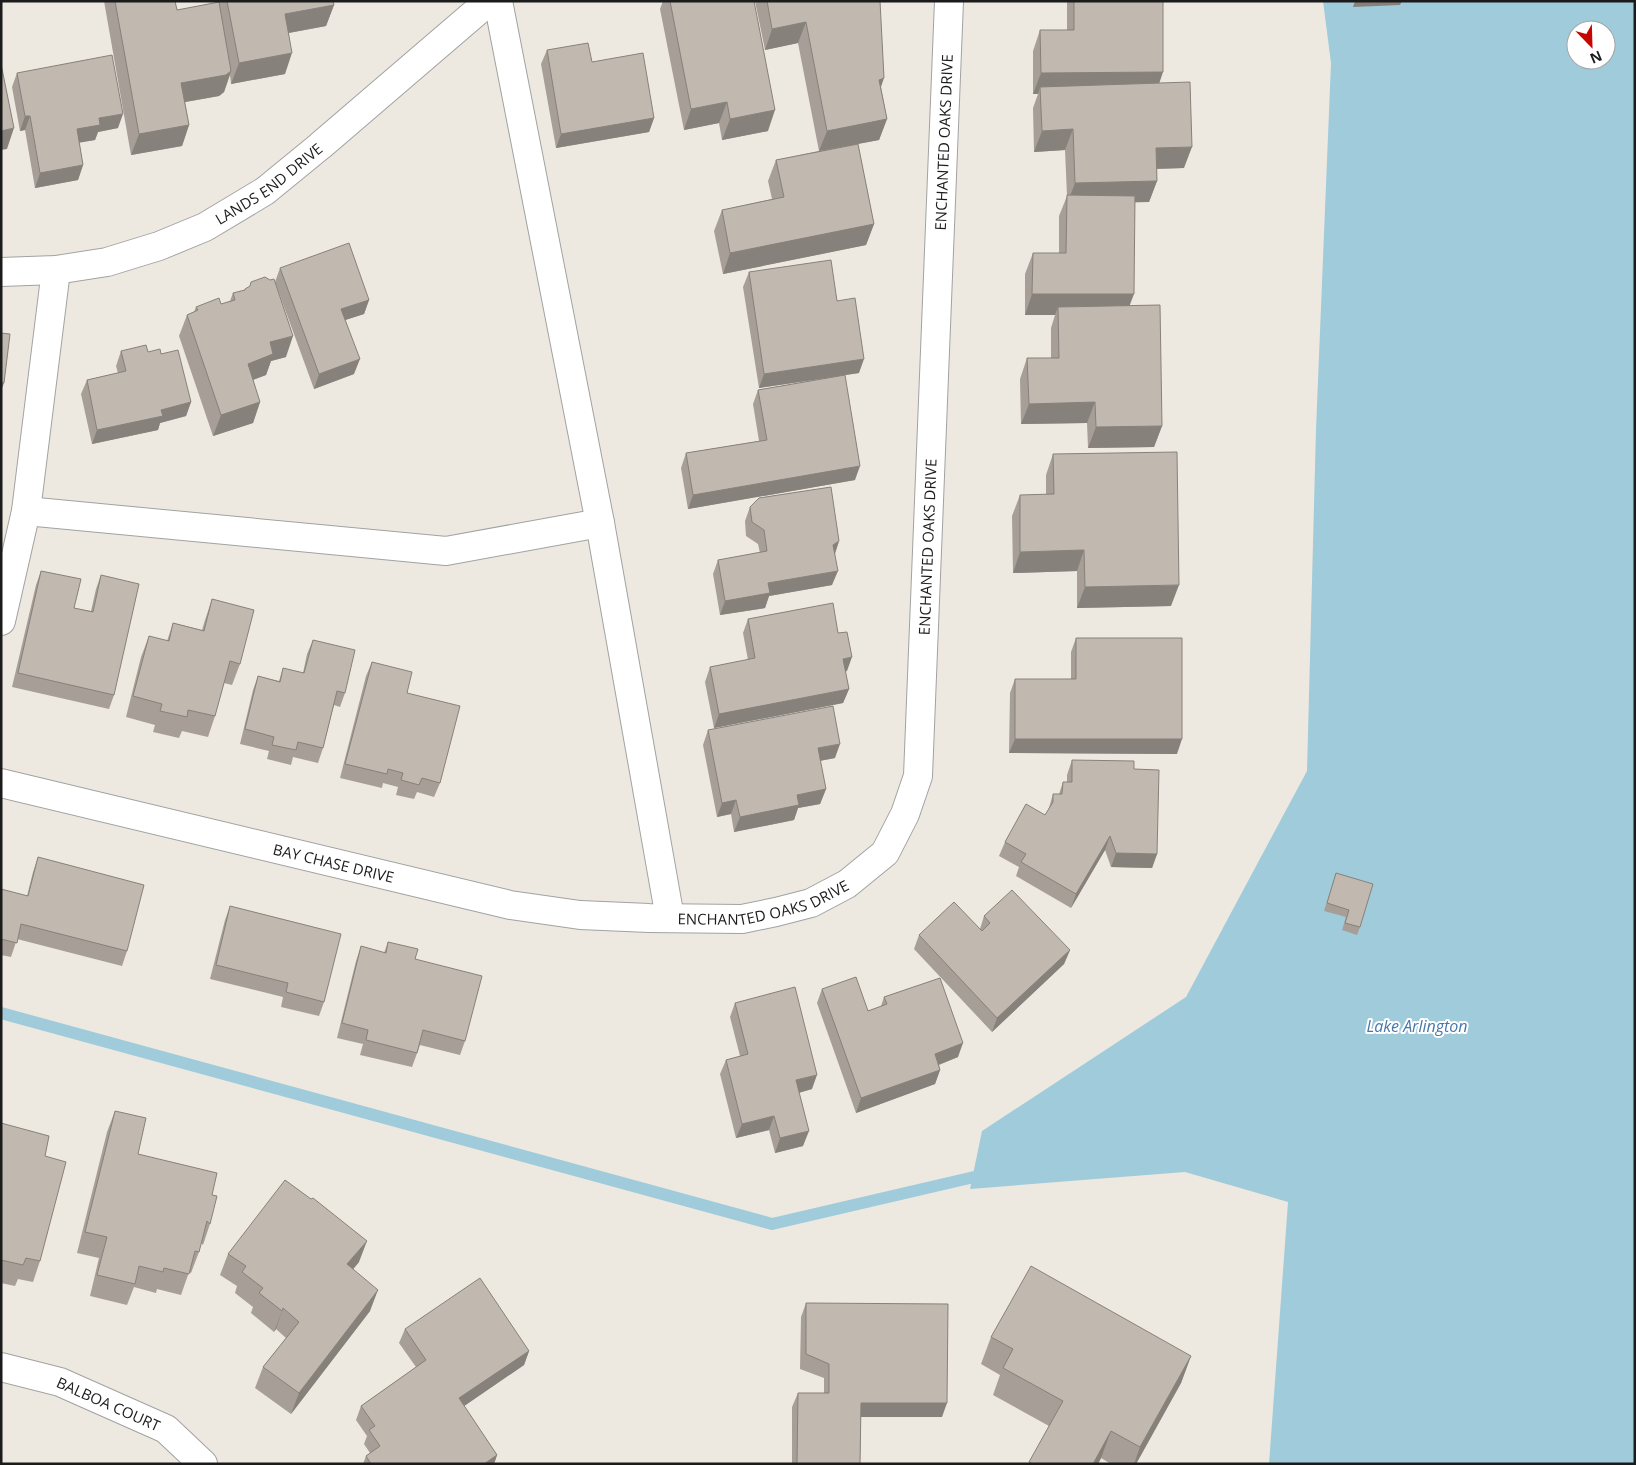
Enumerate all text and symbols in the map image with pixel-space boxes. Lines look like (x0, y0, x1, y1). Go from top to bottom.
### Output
north arrow (1566, 20, 1616, 70)
text: N (1587, 46, 1605, 68)
street label: ENCHANTED OAKS DRIVE (930, 54, 957, 231)
street label: LANDS END DRIVE (211, 138, 326, 229)
street label: ENCHANTED OAKS DRIVE (914, 458, 941, 636)
street label: BAY CHASE DRIVE (271, 839, 396, 887)
street label: ENCHANTED OAKS DRIVE (677, 875, 852, 930)
water label: Lake Arlington (1366, 1015, 1468, 1037)
street label: BALBOA COURT (54, 1372, 164, 1436)

